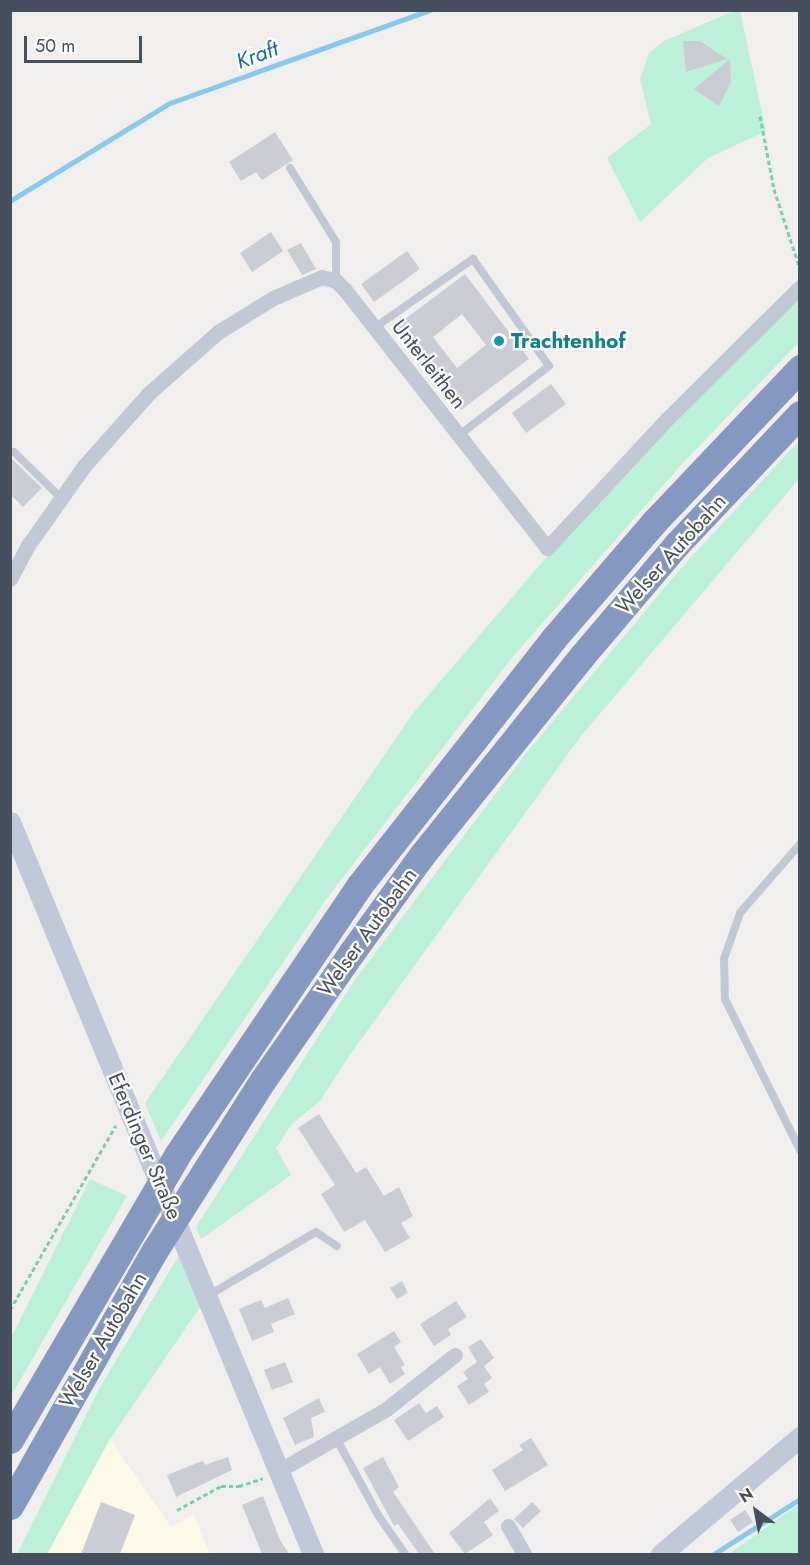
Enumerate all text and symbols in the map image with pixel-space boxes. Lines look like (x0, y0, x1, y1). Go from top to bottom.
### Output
scale bar (27, 24, 146, 62)
text: 50 m (35, 33, 75, 59)
water label: Kraft (232, 35, 282, 75)
street label: Unterleithen (386, 314, 472, 414)
place label: Trachtenhof (511, 328, 626, 354)
marker: Trachtenhof (492, 334, 506, 348)
street label: Welser Autobahn (611, 489, 731, 619)
street label: Welser Autobahn (312, 863, 422, 1001)
street label: Eferdinger Straße (103, 1069, 187, 1223)
street label: Welser Autobahn (54, 1268, 152, 1412)
north arrow (726, 1481, 786, 1541)
text: N (735, 1482, 758, 1508)

